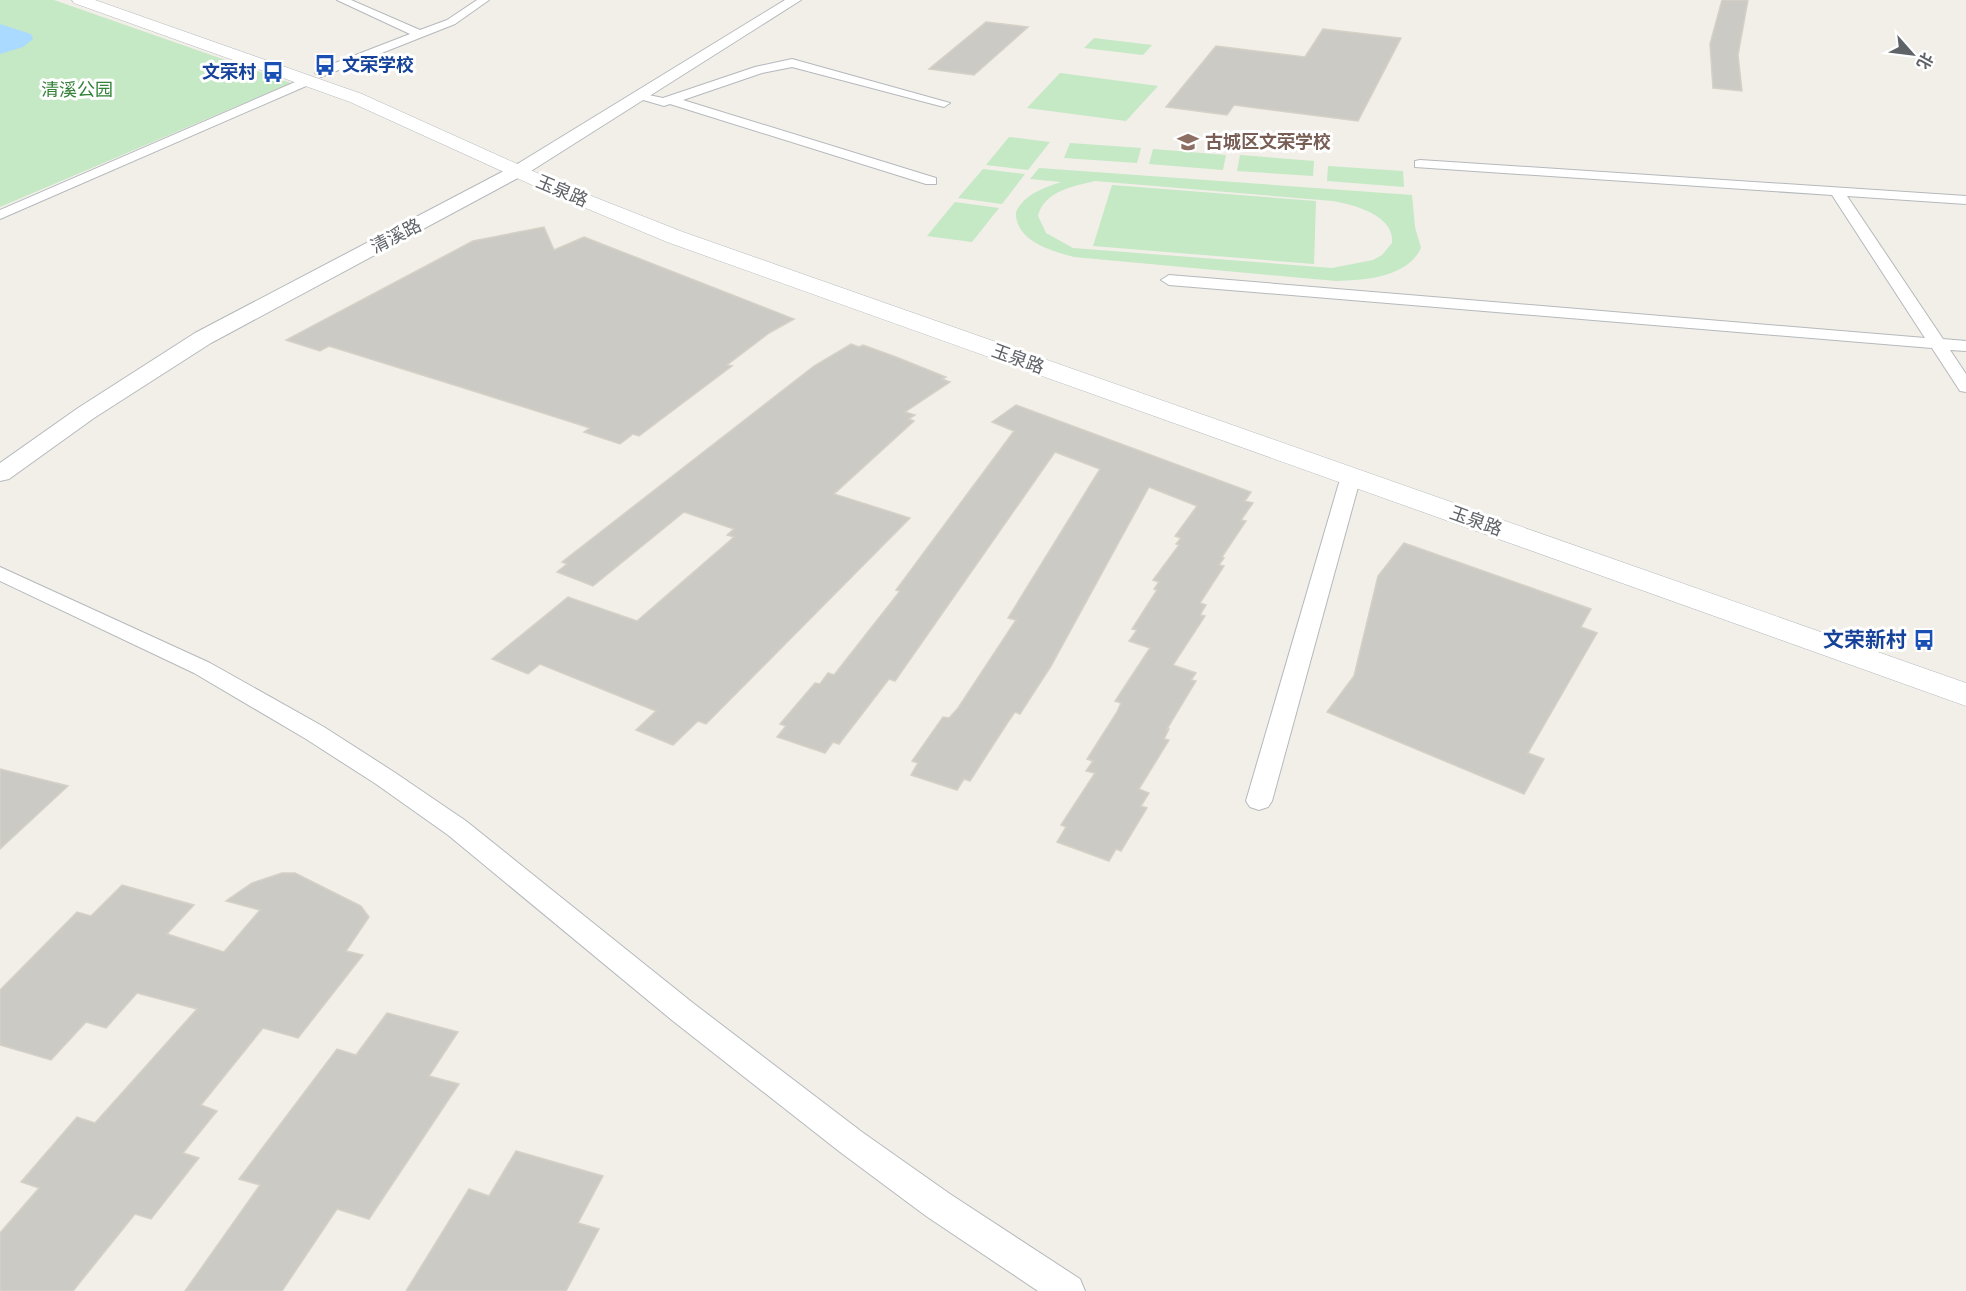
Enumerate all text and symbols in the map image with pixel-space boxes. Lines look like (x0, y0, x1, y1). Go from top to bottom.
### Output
north arrow (1882, 24, 1942, 84)
text: 北 (1913, 49, 1937, 72)
bus stop icon: 文荣学校 (313, 53, 337, 77)
place label: 文荣学校 (342, 54, 414, 76)
bus stop icon: 文荣村 (261, 60, 285, 84)
place label: 文荣村 (202, 61, 256, 83)
park label: 清溪公园 (41, 79, 113, 101)
school or university icon: 古城区文荣学校 (1176, 130, 1200, 154)
place label: 古城区文荣学校 (1205, 131, 1331, 153)
street label: 玉泉路 (533, 170, 591, 212)
street label: 清溪路 (367, 214, 425, 258)
street label: 玉泉路 (989, 339, 1047, 379)
street label: 玉泉路 (1447, 501, 1505, 541)
place label: 文荣新村 (1823, 627, 1907, 652)
bus stop icon: 文荣新村 (1912, 628, 1936, 652)

